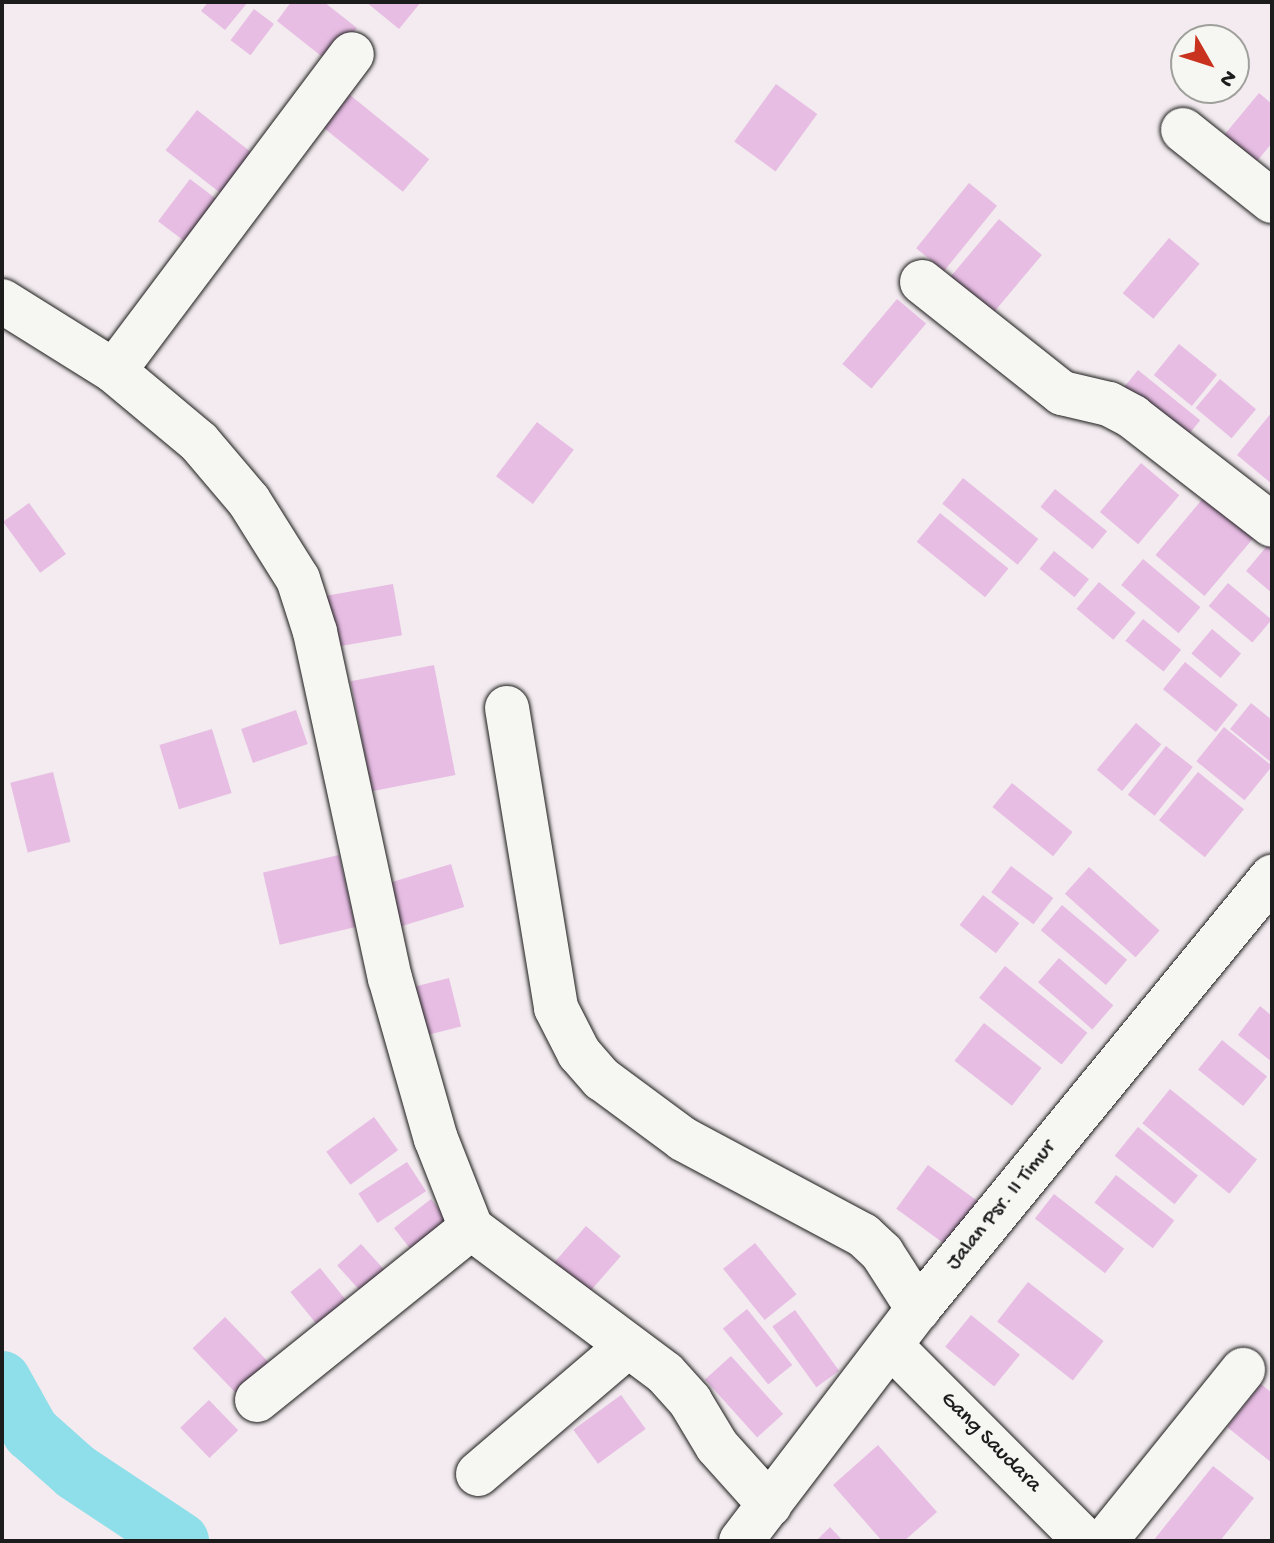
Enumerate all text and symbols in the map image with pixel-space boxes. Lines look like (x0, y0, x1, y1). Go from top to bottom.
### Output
north arrow (1170, 24, 1250, 104)
text: N (1212, 64, 1242, 92)
street label: Jalan Psr. II Timur (942, 1136, 1062, 1276)
street label: Gang Saudara (934, 1387, 1046, 1499)

